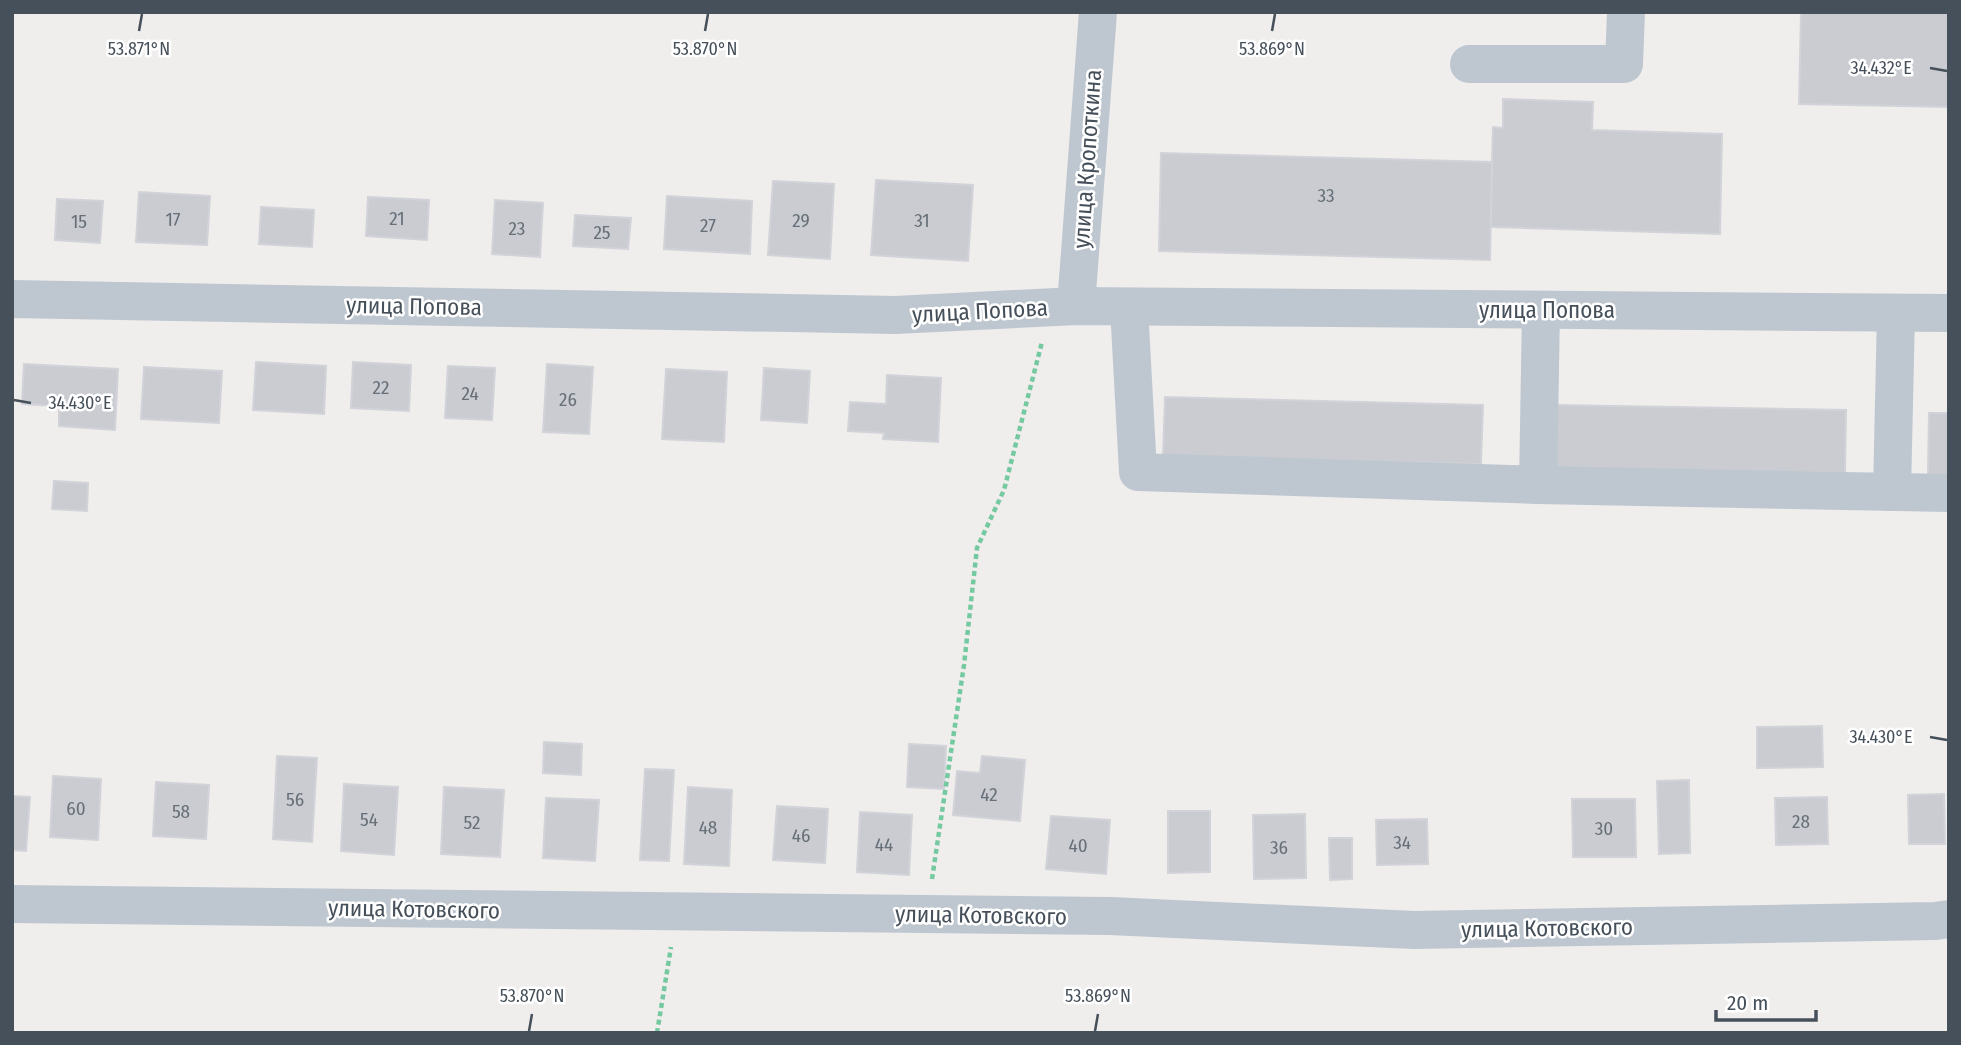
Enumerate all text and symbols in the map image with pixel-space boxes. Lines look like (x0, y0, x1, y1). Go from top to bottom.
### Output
text: 53.871°N (108, 38, 170, 60)
text: 53.870°N (673, 38, 737, 60)
text: 53.869°N (1239, 38, 1305, 60)
text: 34.432°E (1850, 57, 1912, 79)
street label: улица Кропоткина (1067, 69, 1107, 249)
house number: 33 (1317, 184, 1335, 207)
house number: 21 (389, 207, 405, 230)
house number: 17 (165, 208, 181, 231)
house number: 29 (792, 209, 810, 232)
house number: 31 (914, 209, 930, 232)
house number: 15 (71, 210, 87, 233)
house number: 27 (700, 214, 716, 237)
house number: 23 (509, 217, 525, 240)
house number: 25 (593, 221, 611, 244)
street label: улица Попова (346, 291, 482, 321)
street label: улица Попова (911, 293, 1049, 329)
street label: улица Попова (1479, 296, 1615, 324)
house number: 22 (373, 376, 389, 399)
house number: 24 (461, 382, 479, 405)
house number: 26 (559, 388, 577, 411)
text: 34.430°E (49, 392, 111, 414)
text: 34.430°E (1850, 726, 1912, 748)
house number: 42 (980, 783, 998, 806)
house number: 56 (286, 788, 304, 811)
house number: 60 (66, 797, 86, 820)
house number: 58 (172, 800, 190, 823)
house number: 54 (360, 808, 378, 831)
house number: 28 (1792, 810, 1810, 833)
house number: 52 (464, 811, 480, 834)
house number: 48 (699, 816, 717, 839)
house number: 30 (1595, 817, 1613, 840)
house number: 46 (792, 824, 810, 847)
house number: 34 (1393, 831, 1411, 854)
house number: 44 (875, 833, 893, 856)
house number: 40 (1068, 834, 1088, 857)
house number: 36 (1270, 836, 1288, 859)
street label: улица Котовского (328, 894, 500, 924)
street label: улица Котовского (895, 900, 1067, 930)
street label: улица Котовского (1461, 913, 1633, 943)
scale bar (1716, 978, 1816, 1022)
text: 53.870°N (500, 985, 564, 1007)
text: 53.869°N (1065, 985, 1131, 1007)
text: 20 m (1727, 990, 1768, 1016)

